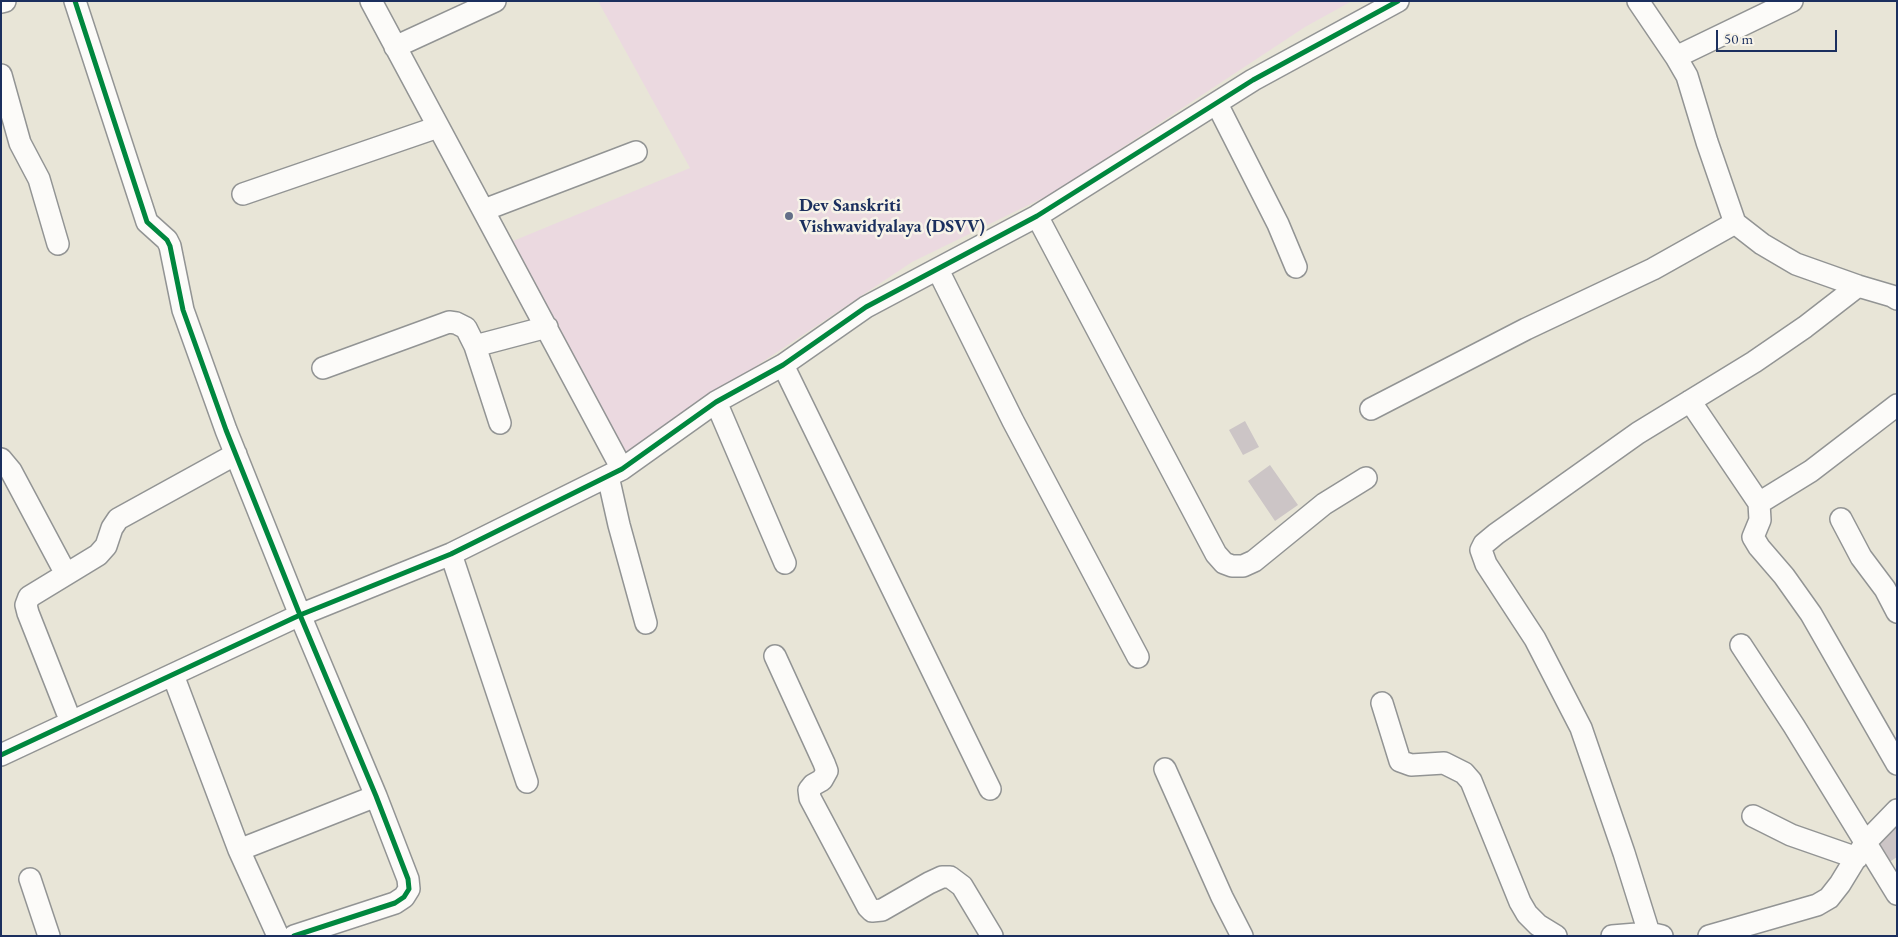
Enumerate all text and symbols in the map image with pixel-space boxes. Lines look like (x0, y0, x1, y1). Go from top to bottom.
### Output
scale bar (1718, 20, 1839, 52)
text: 50 m (1724, 29, 1753, 48)
place label: Dev Sanskriti Vishwavidyalaya (DSVV) (799, 195, 985, 238)
marker: Dev Sanskriti Vishwavidyalaya (DSVV) (783, 210, 795, 222)

